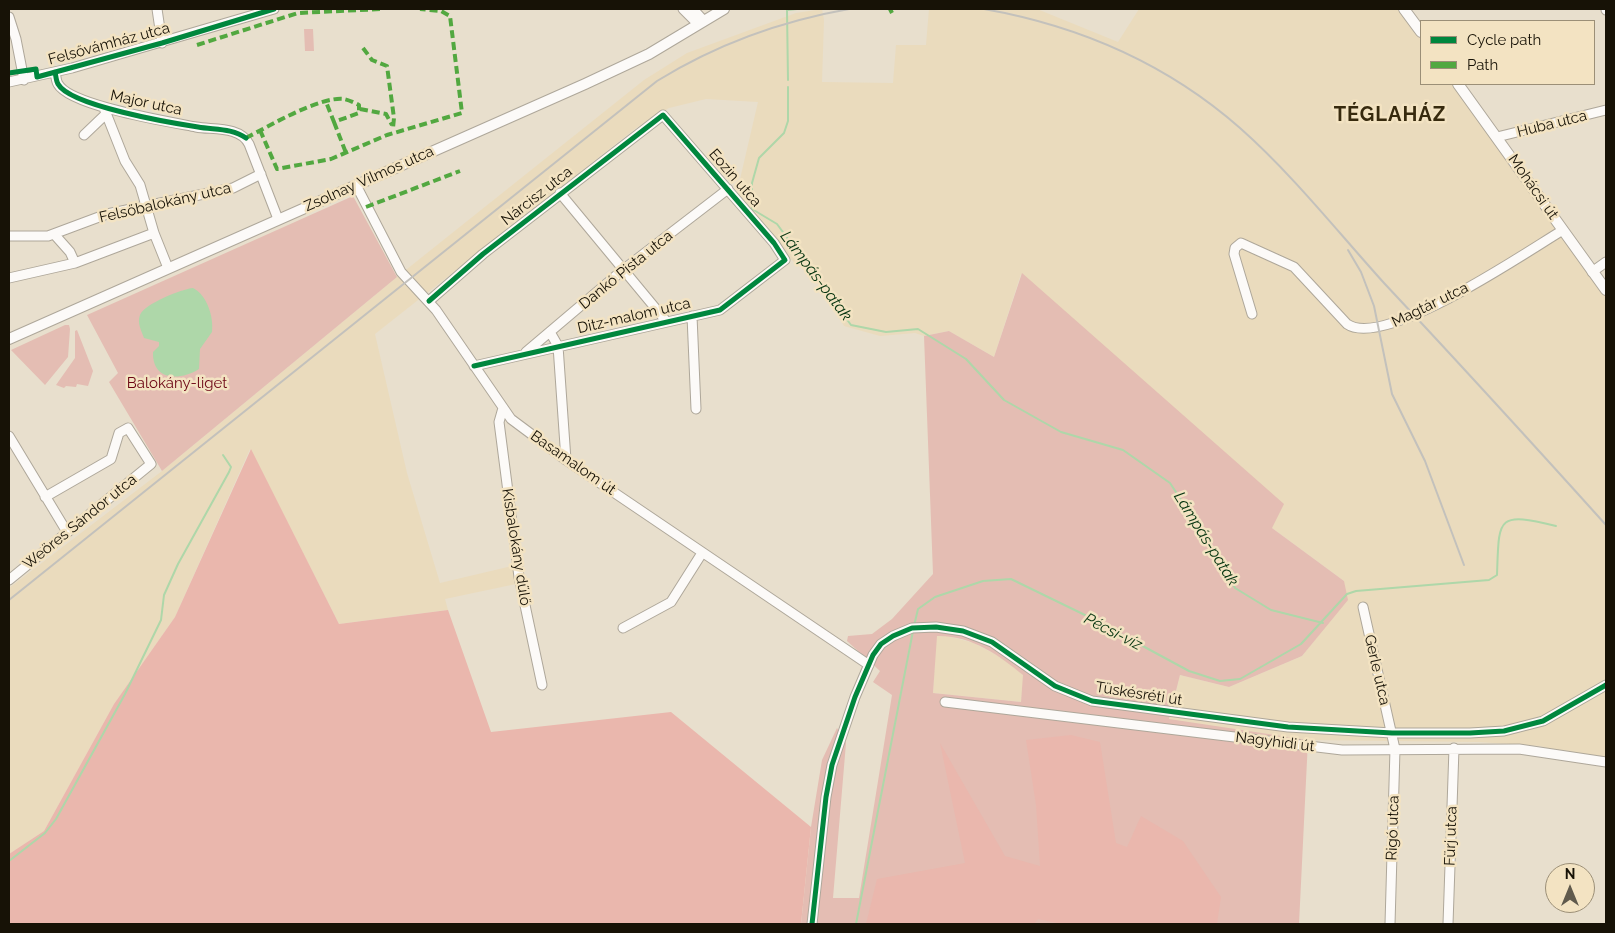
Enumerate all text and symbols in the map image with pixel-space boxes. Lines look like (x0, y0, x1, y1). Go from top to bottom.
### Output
street label: Felsővámház utca (46, 19, 172, 69)
legend (1420, 20, 1595, 85)
text: Cycle path (1467, 31, 1541, 49)
text: Path (1467, 56, 1498, 74)
street label: Major utca (108, 87, 184, 119)
district label: TÉGLAHÁZ (1333, 103, 1447, 127)
street label: Huba utca (1515, 107, 1589, 141)
street label: Zsolnay Vilmos utca (301, 142, 437, 216)
street label: Eozin utca (705, 145, 765, 211)
street label: Mohácsi út (1504, 151, 1562, 223)
street label: Nárcisz utca (498, 163, 576, 229)
street label: Felsőbalokány utca (97, 179, 233, 227)
street label: Dankó Pista utca (576, 227, 676, 313)
water label: Lámpás-patak (776, 227, 856, 325)
street label: Magtár utca (1389, 279, 1471, 331)
street label: Ditz-malom utca (576, 294, 692, 338)
park label: Balokány-liget (127, 374, 227, 392)
street label: Basamalom út (527, 427, 619, 499)
street label: Weöres Sándor utca (20, 471, 140, 573)
street label: Kisbalokány dűlő (498, 487, 534, 607)
water label: Lámpás-patak (1169, 488, 1243, 590)
water label: Pécsi-víz (1081, 609, 1145, 655)
street label: Gerle utca (1360, 633, 1394, 707)
street label: Tüskésréti út (1094, 678, 1184, 710)
street label: Nagyhidi út (1234, 728, 1316, 756)
street label: Rigó utca (1383, 795, 1403, 861)
street label: Fürj utca (1441, 806, 1461, 866)
north arrow (1545, 863, 1595, 913)
text: N (1565, 866, 1575, 882)

